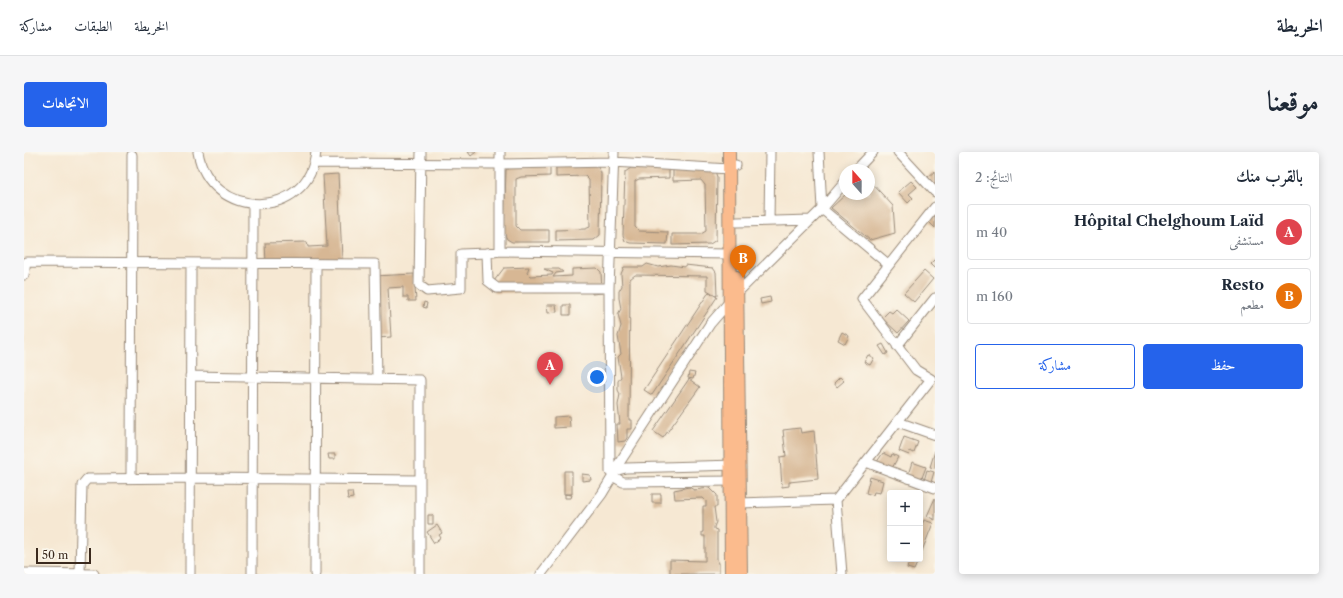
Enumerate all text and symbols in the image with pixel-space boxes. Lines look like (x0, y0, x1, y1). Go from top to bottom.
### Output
text: الخريطة (1277, 14, 1323, 37)
text: مشاركة (20, 17, 52, 35)
text: الطبقات (74, 17, 112, 35)
text: الخريطة (134, 17, 168, 35)
button: الاتجاهات (24, 82, 107, 127)
text: موقعنا (1267, 84, 1319, 118)
north arrow (839, 164, 875, 200)
text: بالقرب منك (1236, 166, 1303, 186)
text: النتائج: 2 (975, 169, 1012, 185)
text: Hôpital Chelghoum Laïd (1074, 211, 1264, 230)
text: 40 m (976, 224, 1007, 240)
text: A (1284, 224, 1294, 240)
text: مستشفى (1229, 232, 1264, 248)
pin: B (730, 245, 756, 278)
text: Resto (1221, 275, 1264, 294)
text: 160 m (976, 288, 1013, 304)
text: B (1284, 288, 1294, 304)
text: مطعم (1240, 296, 1264, 312)
button: مشاركة (975, 344, 1135, 389)
button: حفظ (1143, 344, 1303, 389)
pin: A (537, 352, 563, 385)
your location (587, 367, 607, 387)
map controls (887, 490, 923, 562)
button: + (887, 490, 923, 526)
button: − (887, 526, 923, 562)
scale bar (36, 546, 91, 565)
text: 50 m (42, 548, 68, 562)

